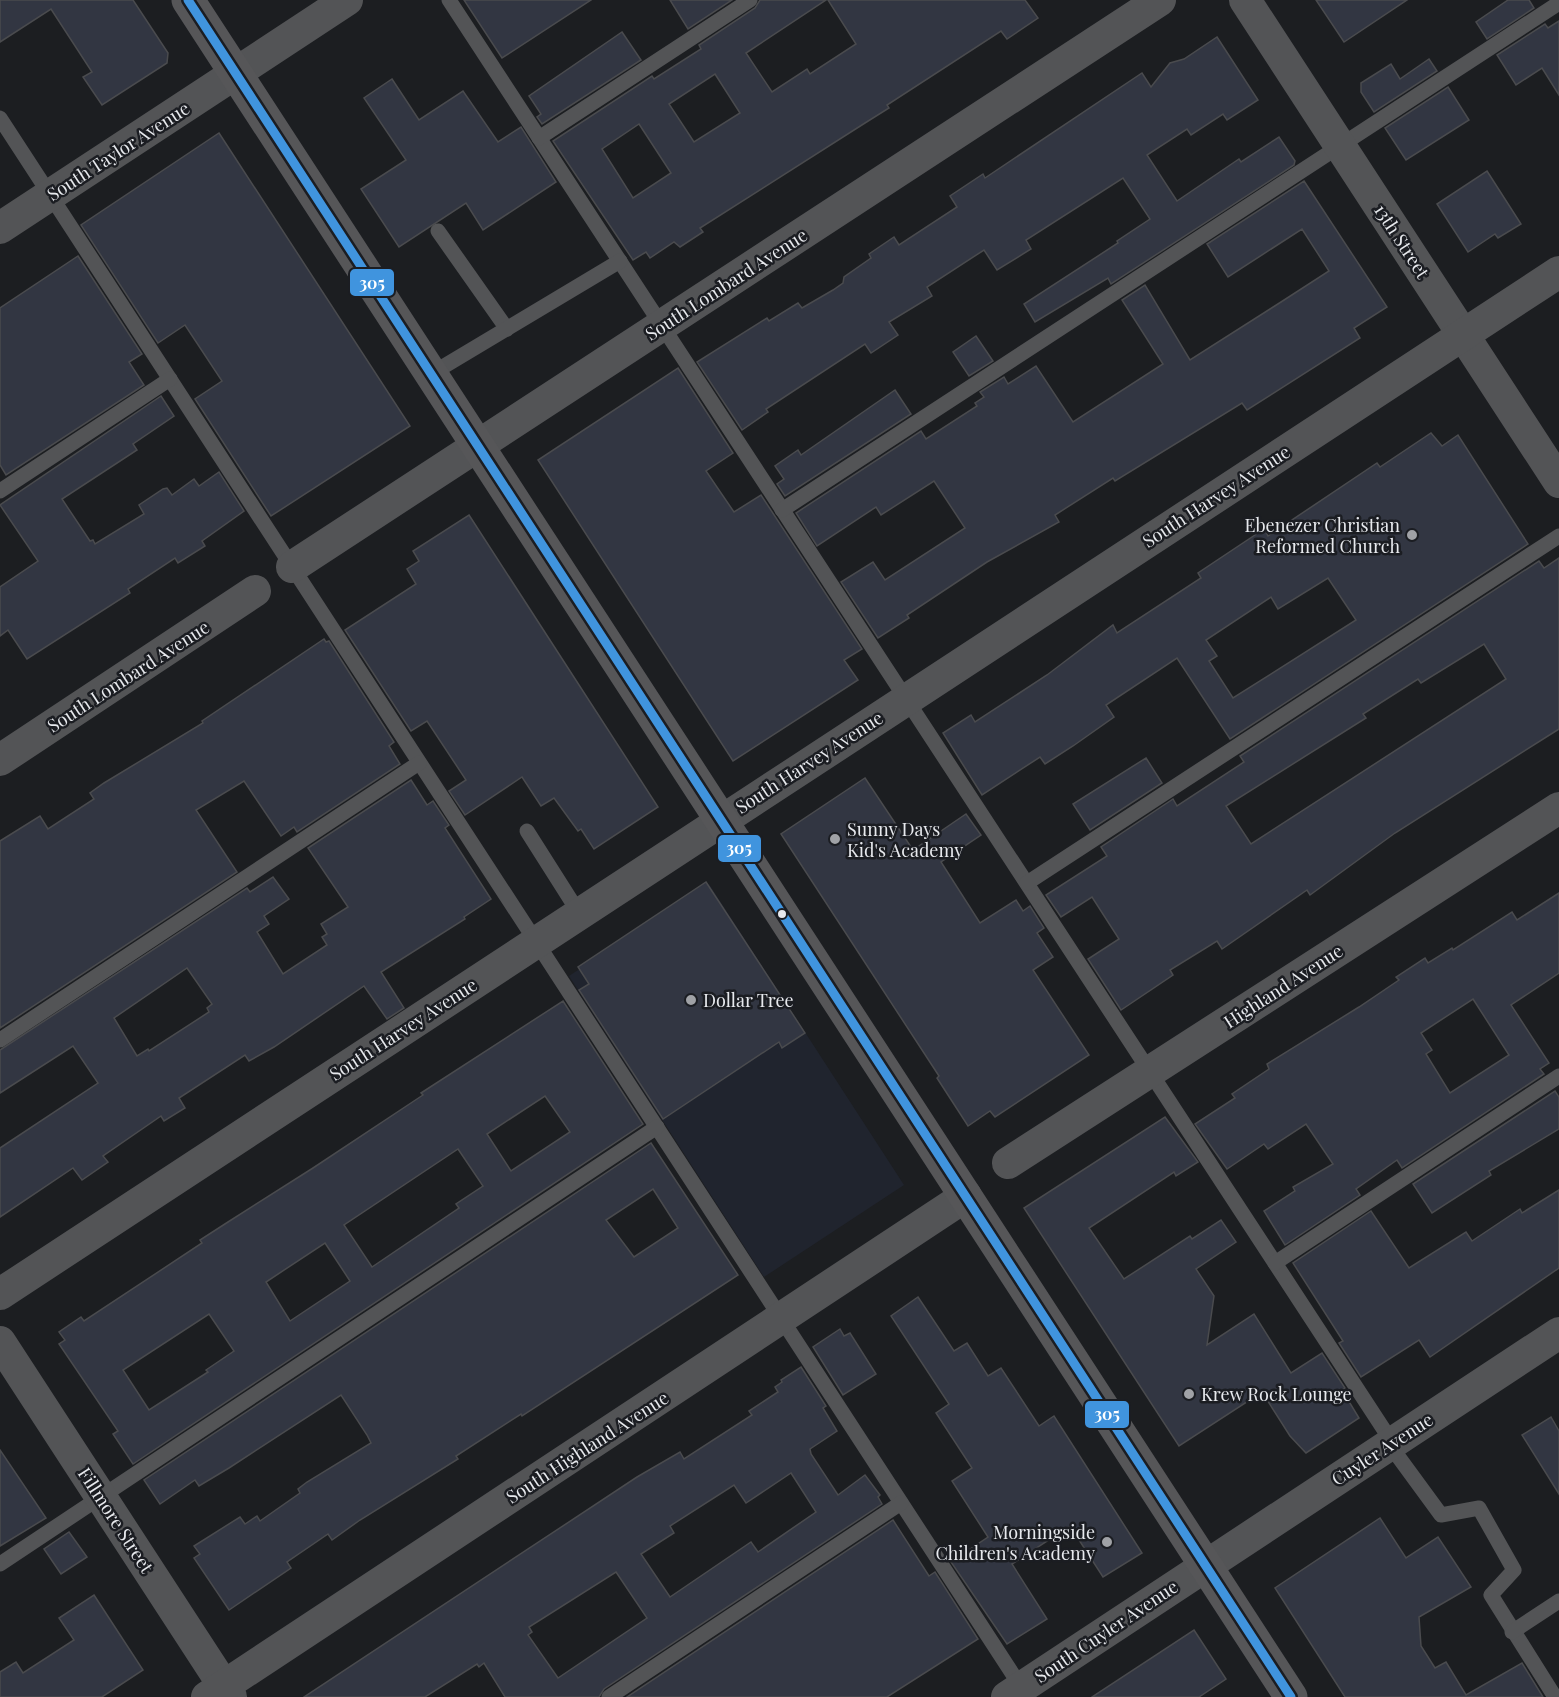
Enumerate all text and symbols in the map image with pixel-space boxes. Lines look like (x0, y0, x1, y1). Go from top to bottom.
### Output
street label: South Taylor Avenue (42, 96, 194, 206)
street label: 13th Street (1369, 199, 1435, 283)
street label: South Lombard Avenue (640, 223, 812, 345)
line badge: 305 (349, 268, 395, 297)
text: 305 (359, 272, 385, 293)
street label: South Harvey Avenue (1138, 439, 1294, 553)
place label: Ebenezer Christian Reformed Church (1244, 513, 1400, 558)
marker: Ebenezer Christian Reformed Church (1405, 528, 1419, 542)
street label: South Lombard Avenue (42, 615, 214, 737)
street label: South Harvey Avenue (731, 705, 887, 819)
place label: Sunny Days Kid's Academy (847, 817, 963, 862)
marker: Sunny Days Kid's Academy (828, 832, 842, 846)
line badge: 305 (717, 834, 762, 863)
text: 305 (726, 837, 752, 858)
unlabelled marker (776, 908, 788, 920)
street label: Highland Avenue (1219, 938, 1347, 1034)
street label: South Harvey Avenue (325, 972, 481, 1086)
place label: Dollar Tree (703, 988, 794, 1012)
marker: Dollar Tree (684, 993, 698, 1007)
place label: Krew Rock Lounge (1201, 1382, 1352, 1406)
street label: South Highland Avenue (501, 1385, 673, 1509)
marker: Krew Rock Lounge (1182, 1387, 1196, 1401)
line badge: 305 (1084, 1400, 1130, 1429)
text: 305 (1094, 1403, 1120, 1424)
street label: Cuyler Avenue (1327, 1407, 1437, 1491)
street label: Fillmore Street (73, 1463, 159, 1578)
place label: Morningside Children's Academy (935, 1520, 1095, 1565)
marker: Morningside Children's Academy (1100, 1535, 1114, 1549)
street label: South Cuyler Avenue (1030, 1574, 1182, 1688)

